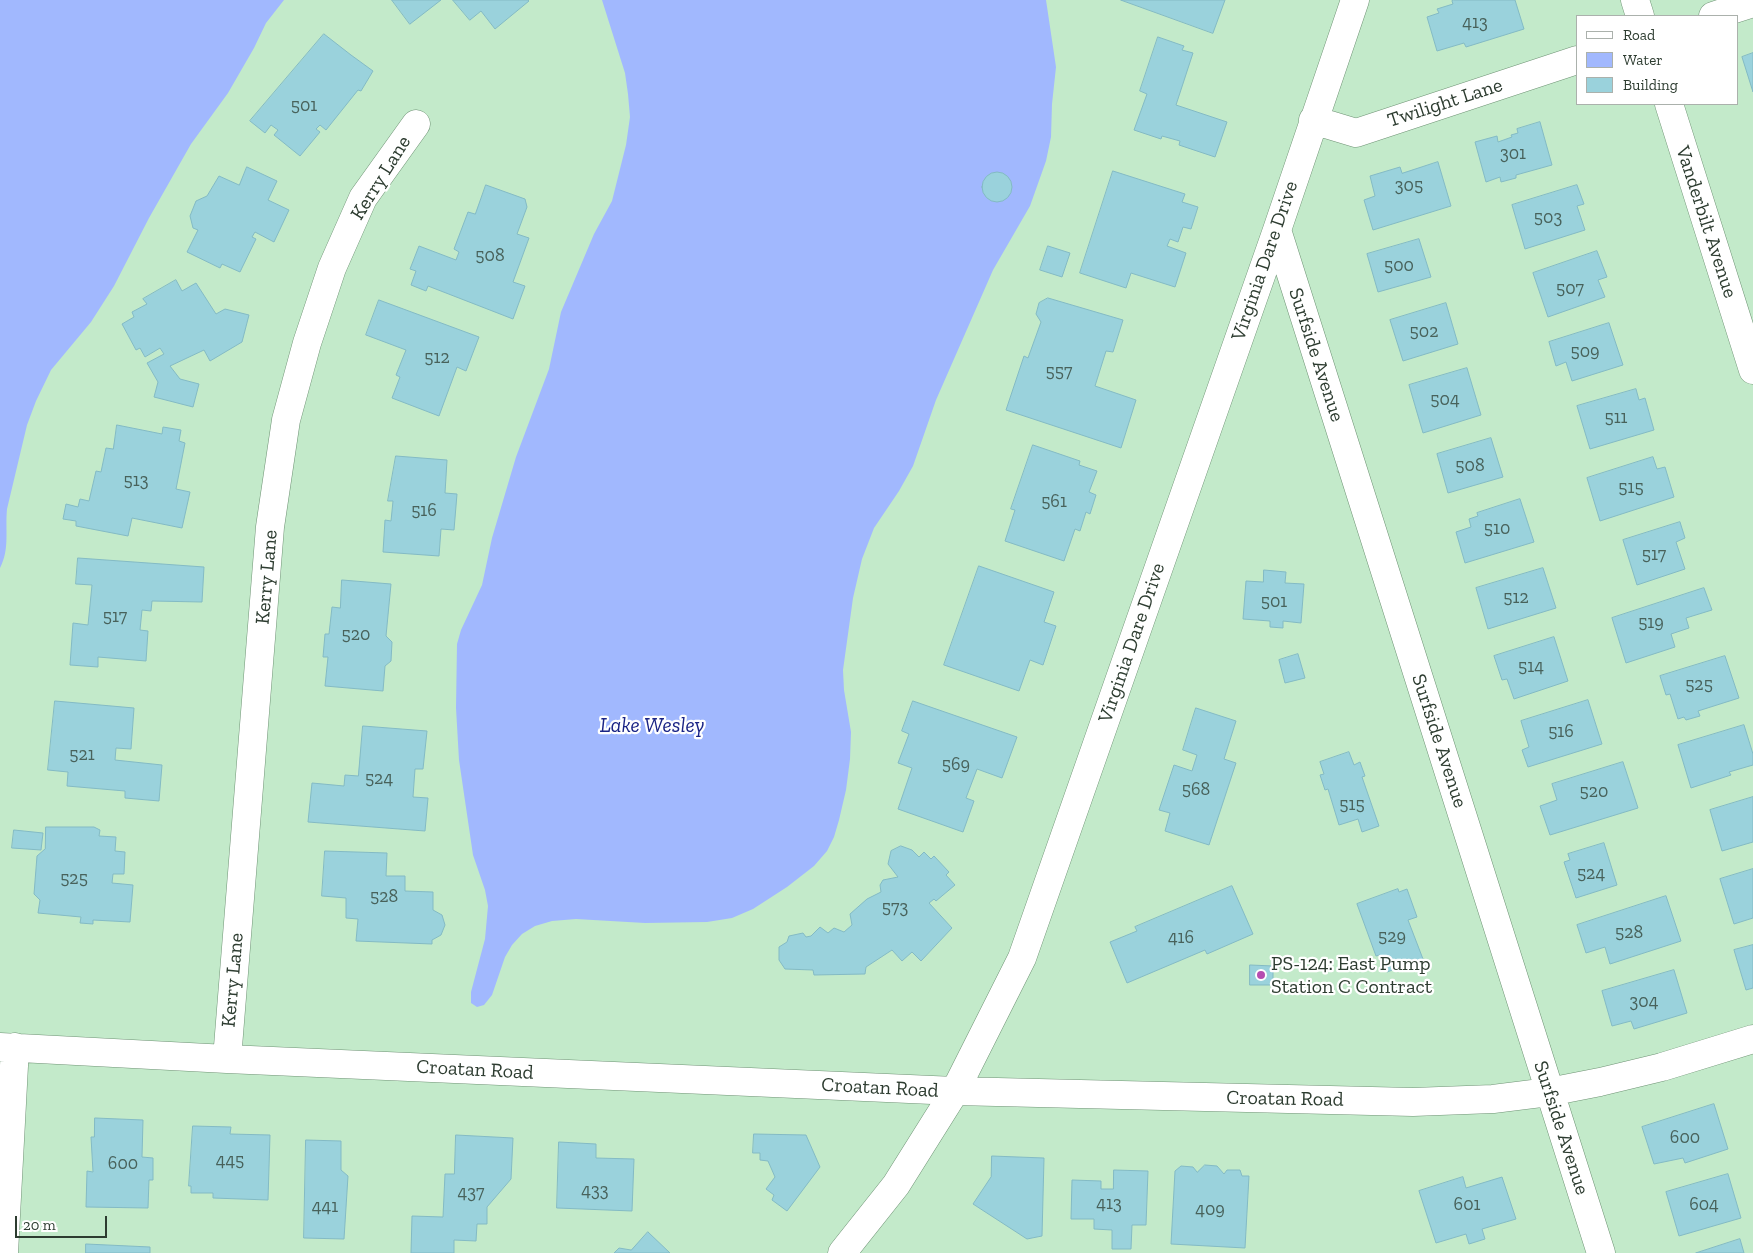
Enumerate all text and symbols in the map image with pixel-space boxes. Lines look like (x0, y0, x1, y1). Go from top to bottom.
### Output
house number: 413 (1462, 12, 1488, 34)
legend (1576, 15, 1738, 105)
text: Road (1623, 26, 1655, 44)
text: Water (1623, 51, 1663, 69)
street label: Twilight Lane (1384, 73, 1506, 133)
text: Building (1623, 76, 1678, 94)
house number: 501 (291, 95, 317, 117)
street label: Kerry Lane (346, 131, 416, 225)
house number: 301 (1500, 143, 1526, 165)
street label: Vanderbilt Avenue (1670, 143, 1742, 301)
house number: 305 (1395, 175, 1423, 197)
street label: Virginia Dare Drive (1226, 178, 1304, 344)
house number: 503 (1534, 207, 1562, 229)
house number: 508 (475, 245, 505, 267)
house number: 500 (1384, 255, 1414, 277)
house number: 507 (1556, 278, 1584, 300)
street label: Surfside Avenue (1283, 285, 1349, 425)
house number: 502 (1410, 321, 1438, 343)
house number: 509 (1570, 341, 1600, 363)
house number: 512 (424, 347, 450, 369)
house number: 557 (1046, 361, 1072, 383)
house number: 504 (1430, 389, 1460, 411)
house number: 511 (1604, 407, 1628, 429)
house number: 508 (1455, 455, 1485, 477)
house number: 513 (124, 470, 148, 492)
house number: 515 (1618, 477, 1644, 499)
house number: 561 (1041, 491, 1067, 513)
house number: 516 (411, 500, 437, 522)
house number: 510 (1484, 518, 1510, 540)
street label: Kerry Lane (251, 529, 283, 625)
house number: 517 (1642, 544, 1666, 566)
street label: Virginia Dare Drive (1093, 560, 1171, 726)
house number: 512 (1503, 587, 1529, 609)
house number: 501 (1261, 591, 1287, 613)
house number: 517 (103, 606, 127, 628)
house number: 519 (1638, 612, 1664, 634)
house number: 520 (342, 624, 370, 646)
house number: 514 (1518, 656, 1544, 678)
street label: Surfside Avenue (1406, 671, 1472, 811)
house number: 525 (1685, 674, 1713, 696)
water label: Lake Wesley (600, 713, 704, 739)
house number: 516 (1548, 721, 1574, 743)
house number: 521 (69, 744, 95, 766)
house number: 569 (942, 754, 970, 776)
house number: 524 (365, 768, 393, 790)
house number: 568 (1182, 779, 1210, 801)
house number: 520 (1580, 781, 1608, 803)
house number: 515 (1339, 794, 1365, 816)
house number: 524 (1577, 863, 1605, 885)
house number: 525 (60, 868, 88, 890)
house number: 528 (370, 886, 398, 908)
house number: 573 (882, 897, 908, 919)
house number: 528 (1615, 922, 1643, 944)
house number: 529 (1378, 926, 1406, 948)
house number: 416 (1168, 927, 1194, 949)
street label: Kerry Lane (217, 932, 249, 1028)
place label: PS-124: East Pump Station C Contract (1271, 952, 1432, 999)
marker: PS-124: East Pump Station C Contract (1255, 969, 1267, 981)
house number: 304 (1630, 991, 1658, 1013)
street label: Croatan Road (416, 1055, 534, 1085)
street label: Surfside Avenue (1528, 1058, 1594, 1198)
street label: Croatan Road (821, 1073, 939, 1103)
street label: Croatan Road (1226, 1086, 1344, 1112)
house number: 600 (1670, 1127, 1700, 1149)
house number: 445 (216, 1150, 244, 1172)
house number: 600 (108, 1153, 138, 1175)
house number: 433 (581, 1180, 609, 1202)
house number: 437 (458, 1182, 484, 1204)
house number: 413 (1096, 1193, 1122, 1215)
house number: 601 (1454, 1194, 1480, 1216)
house number: 604 (1689, 1194, 1719, 1216)
house number: 441 (312, 1196, 338, 1218)
house number: 409 (1195, 1199, 1225, 1221)
scale bar (18, 1206, 110, 1238)
text: 20 m (23, 1216, 56, 1234)

